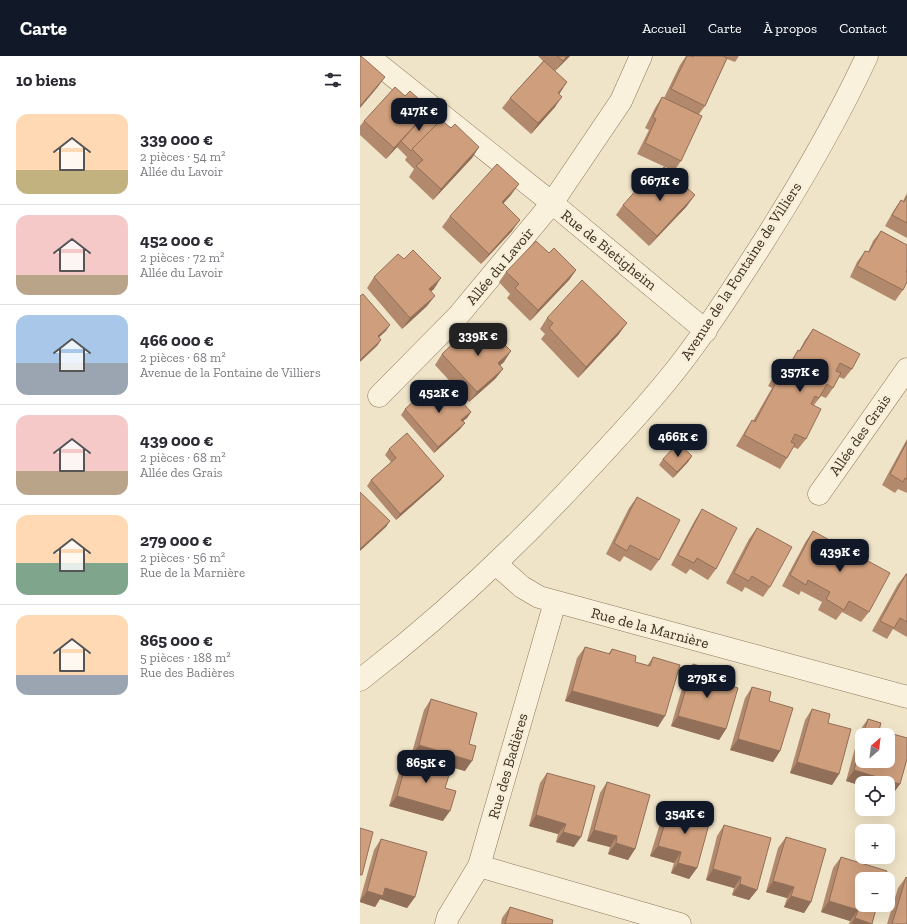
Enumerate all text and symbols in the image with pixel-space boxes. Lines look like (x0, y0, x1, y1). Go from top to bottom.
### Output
text: Carte (20, 17, 67, 40)
text: Accueil (642, 20, 686, 37)
text: Carte (708, 20, 742, 37)
text: À propos (764, 20, 817, 37)
text: Contact (839, 20, 887, 37)
icon: filters (322, 69, 344, 91)
text: 10 biens (16, 70, 76, 90)
pin: 417K € (386, 98, 452, 132)
text: 417K € (400, 103, 438, 118)
text: 339 000 € (140, 129, 213, 149)
icon: home (48, 130, 96, 178)
text: 2 pièces · 54 m² (140, 149, 225, 164)
text: Allée du Lavoir (140, 164, 223, 179)
pin: 667K € (627, 168, 693, 202)
text: 667K € (640, 173, 680, 188)
street label: Avenue de la Fontaine de Villiers (677, 179, 805, 363)
street label: Rue de Bietigheim (558, 206, 660, 294)
street label: Allée du Lavoir (462, 223, 538, 309)
text: 452 000 € (140, 230, 214, 250)
icon: home (48, 231, 96, 279)
text: 2 pièces · 72 m² (140, 250, 225, 265)
text: Allée du Lavoir (140, 265, 223, 280)
pin: 339K € (445, 323, 511, 357)
text: 339K € (458, 328, 498, 343)
text: 466 000 € (140, 330, 214, 350)
icon: home (48, 331, 96, 379)
text: 2 pièces · 68 m² (140, 350, 226, 365)
pin: 357K € (767, 359, 833, 393)
text: 357K € (780, 364, 820, 379)
text: Avenue de la Fontaine de Villiers (140, 365, 321, 380)
pin: 452K € (406, 380, 472, 414)
text: 452K € (419, 385, 459, 400)
street label: Allée des Grais (825, 391, 895, 479)
pin: 466K € (645, 424, 711, 458)
text: 466K € (658, 429, 698, 444)
text: 439 000 € (140, 430, 214, 450)
icon: home (48, 431, 96, 479)
text: 2 pièces · 68 m² (140, 450, 226, 465)
text: Allée des Grais (140, 465, 222, 480)
text: 279 000 € (140, 530, 212, 550)
icon: home (48, 531, 96, 579)
pin: 439K € (807, 539, 873, 573)
text: 439K € (820, 544, 860, 559)
text: 2 pièces · 56 m² (140, 550, 225, 565)
text: Rue de la Marnière (140, 565, 245, 580)
street label: Rue de la Marnière (589, 604, 711, 652)
text: 865 000 € (140, 630, 213, 650)
icon: home (48, 631, 96, 679)
text: 5 pièces · 188 m² (140, 650, 231, 665)
text: Rue des Badières (140, 665, 235, 680)
pin: 279K € (674, 665, 740, 699)
text: 279K € (687, 670, 727, 685)
street label: Rue des Badières (484, 711, 532, 821)
north arrow (855, 728, 895, 768)
map controls (855, 728, 895, 912)
pin: 865K € (393, 750, 459, 784)
text: 865K € (406, 755, 446, 770)
button: locate (855, 776, 895, 816)
pin: 354K € (652, 801, 718, 835)
text: 354K € (665, 806, 705, 821)
button: + (855, 824, 895, 864)
button: − (855, 872, 895, 912)

